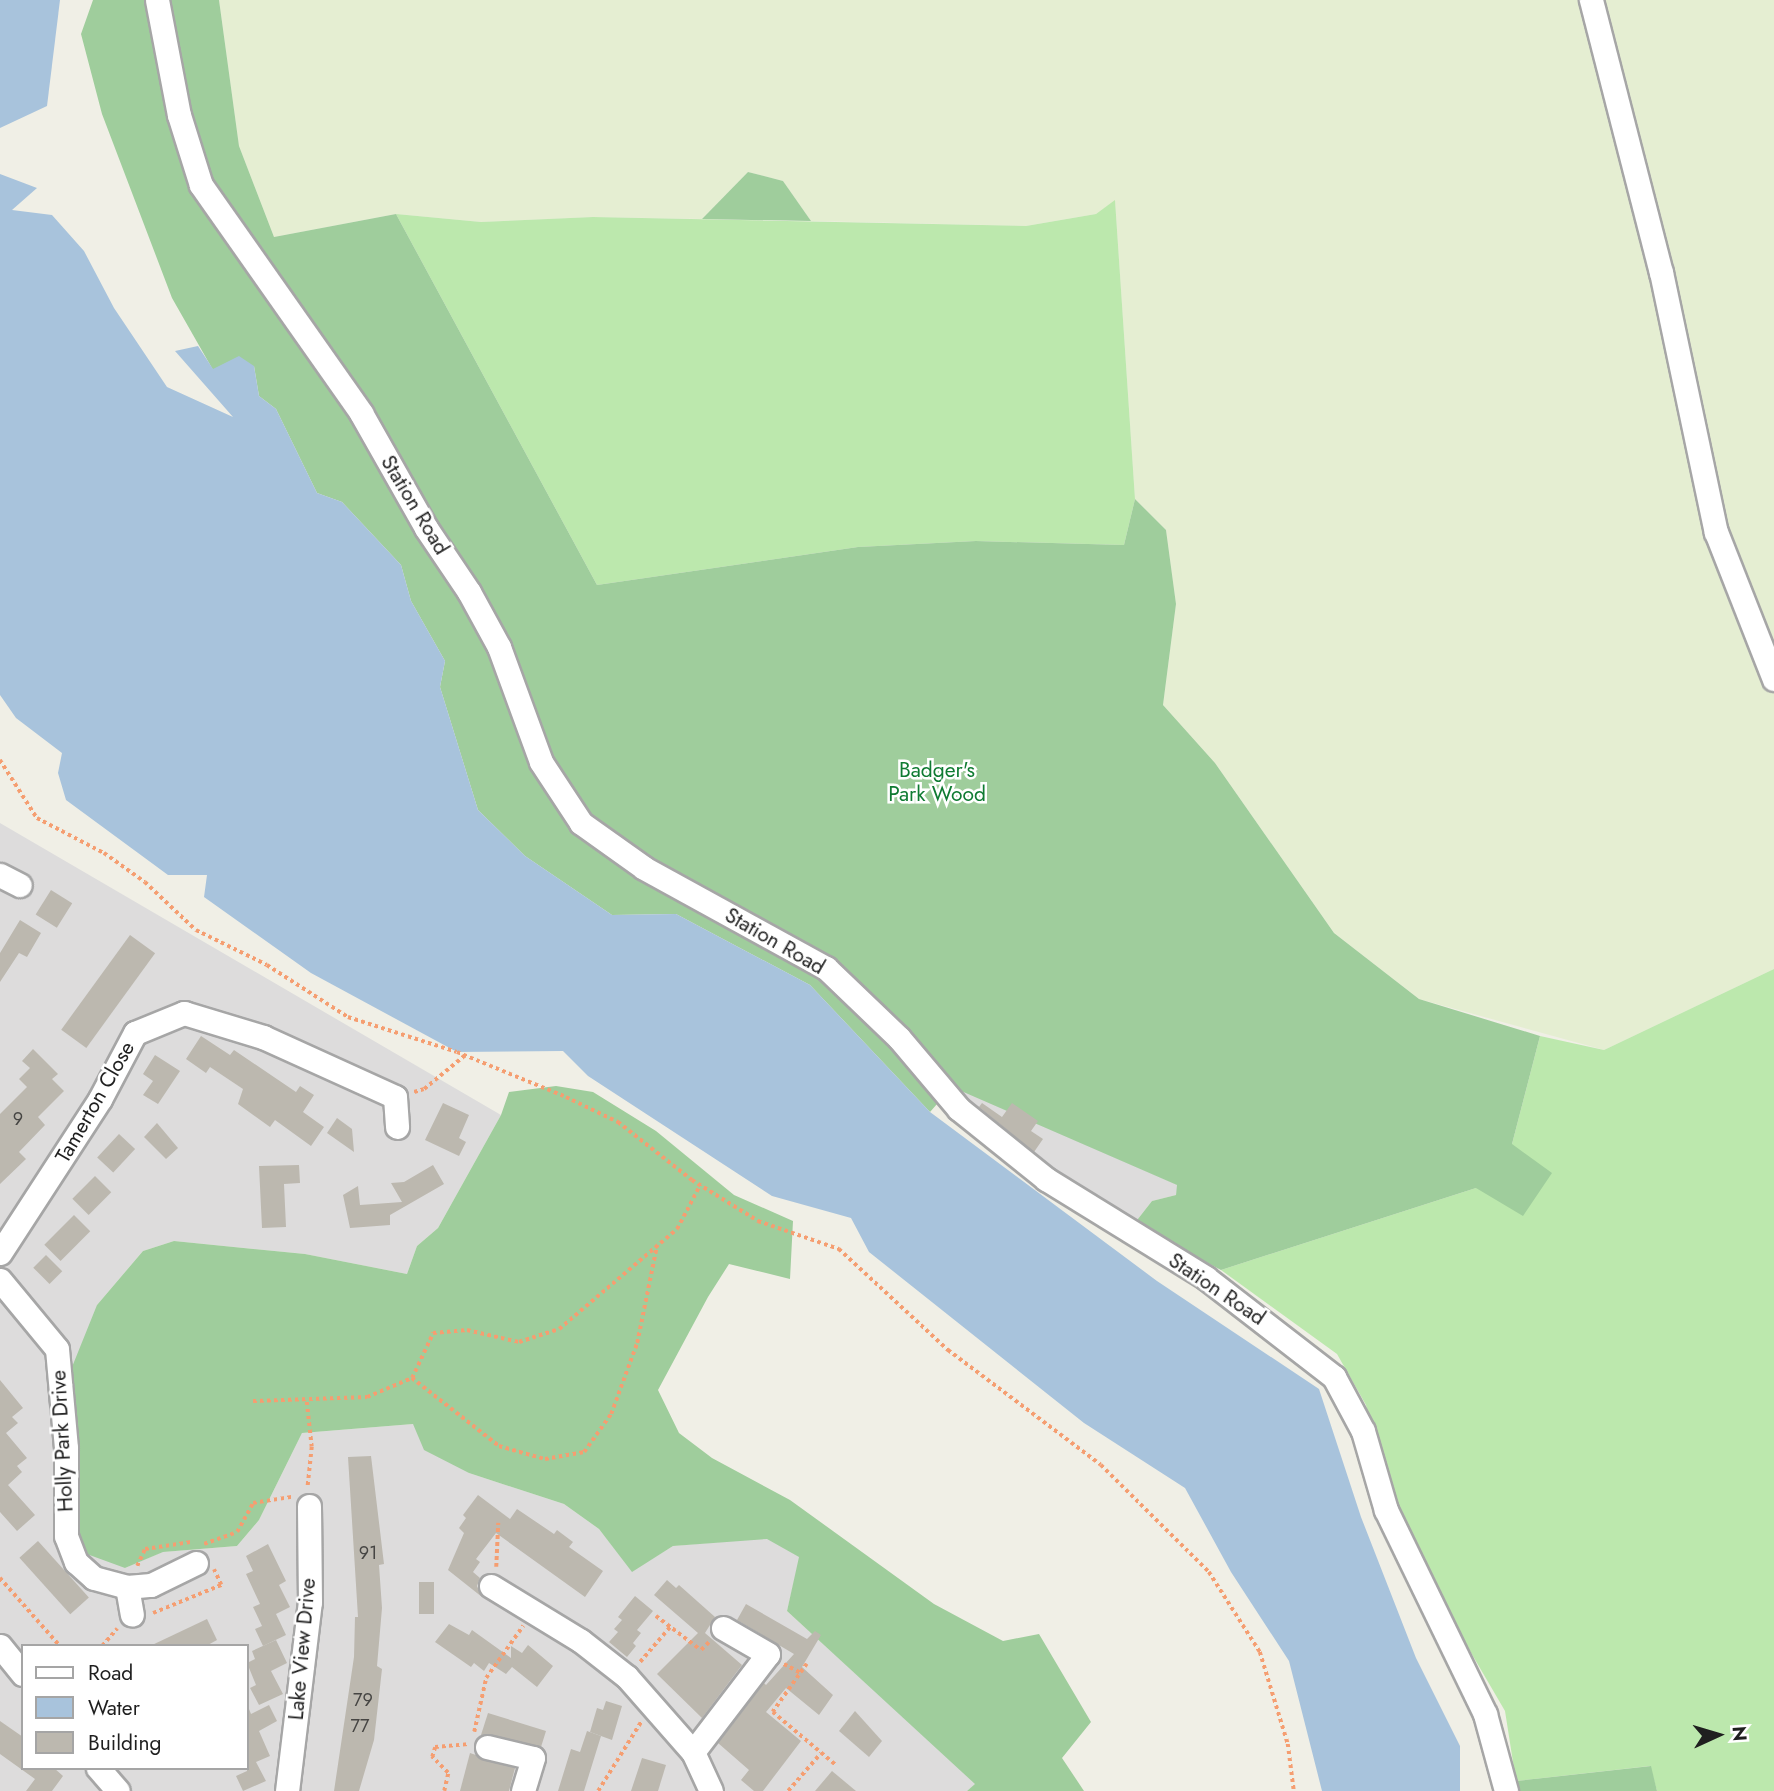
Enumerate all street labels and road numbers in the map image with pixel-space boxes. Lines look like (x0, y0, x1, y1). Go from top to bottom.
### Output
street label: Station Road (376, 451, 454, 559)
street label: Station Road (721, 902, 829, 980)
street label: Tamerton Close (50, 1037, 140, 1167)
street label: Station Road (1164, 1247, 1270, 1331)
street label: Holly Park Drive (46, 1369, 78, 1513)
street label: Lake View Drive (283, 1577, 321, 1721)

